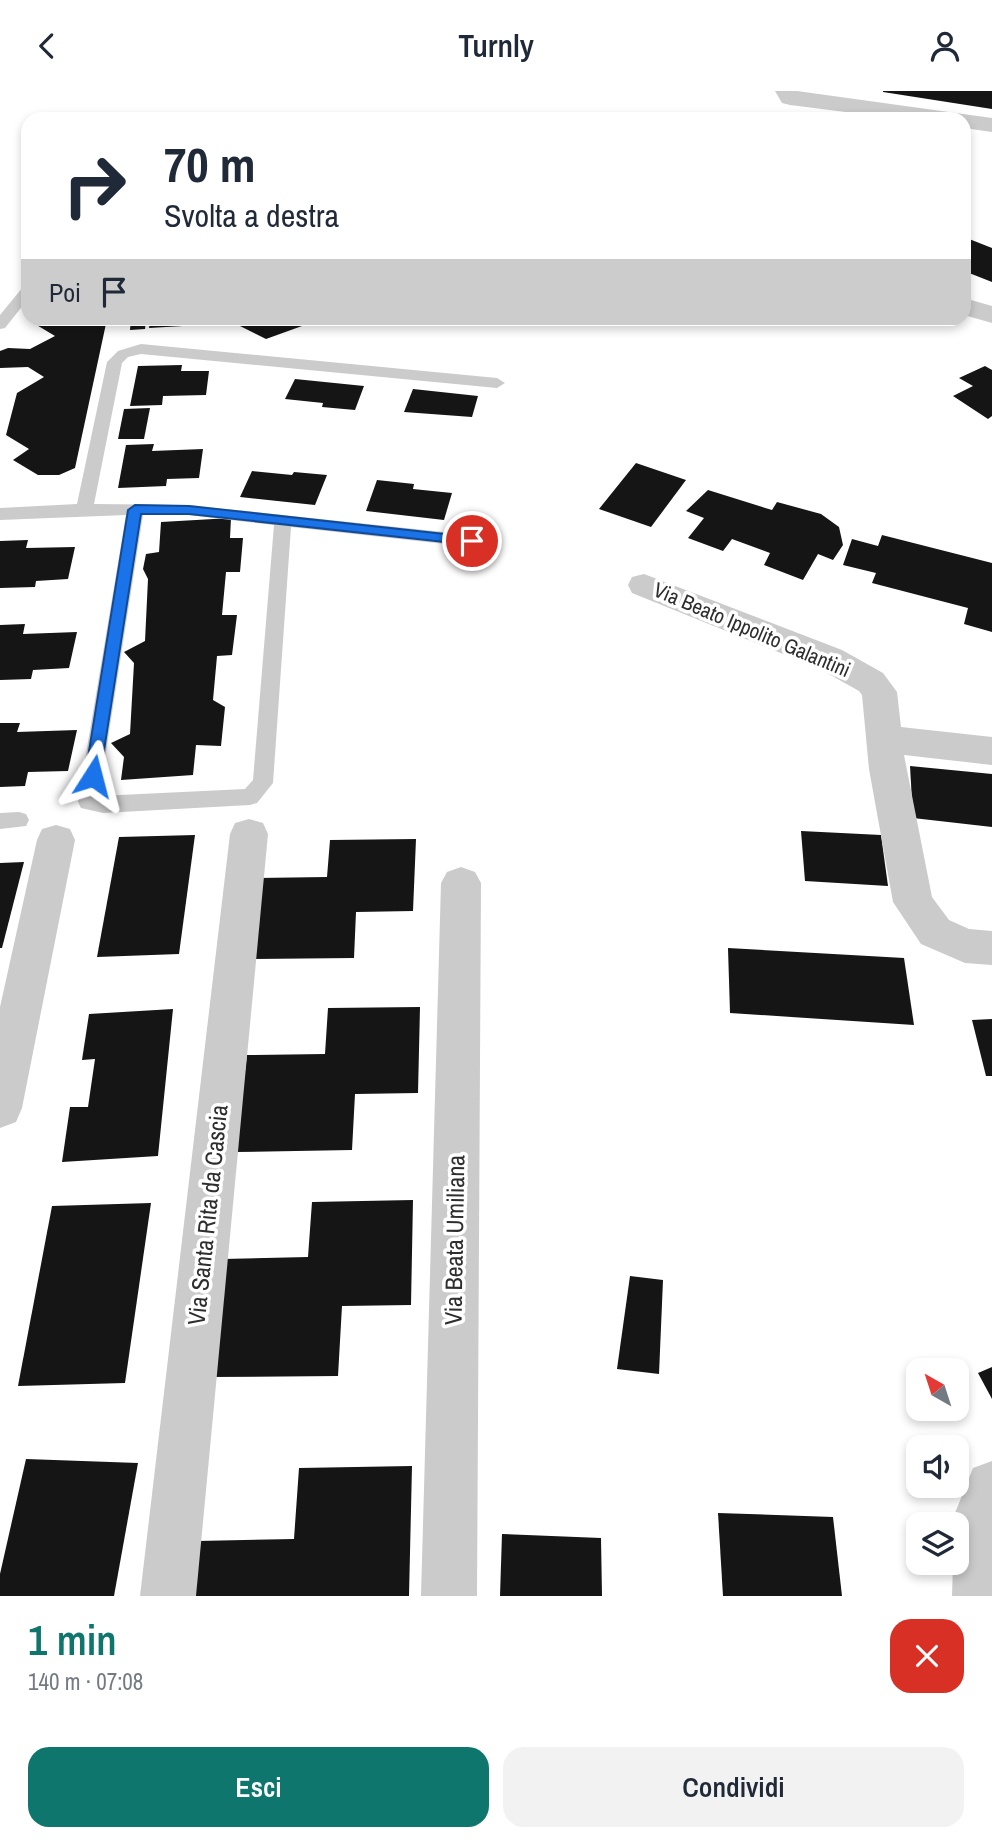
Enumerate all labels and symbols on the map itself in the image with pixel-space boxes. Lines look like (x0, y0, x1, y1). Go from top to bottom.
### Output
pin (442, 511, 502, 571)
street label: Via Beato Ippolito Galantini (649, 575, 855, 684)
position arrow (56, 739, 130, 813)
street label: Via Santa Rita da Cascia (180, 1103, 235, 1327)
street label: Via Beata Umiliana (437, 1154, 471, 1325)
north arrow (906, 1358, 970, 1421)

